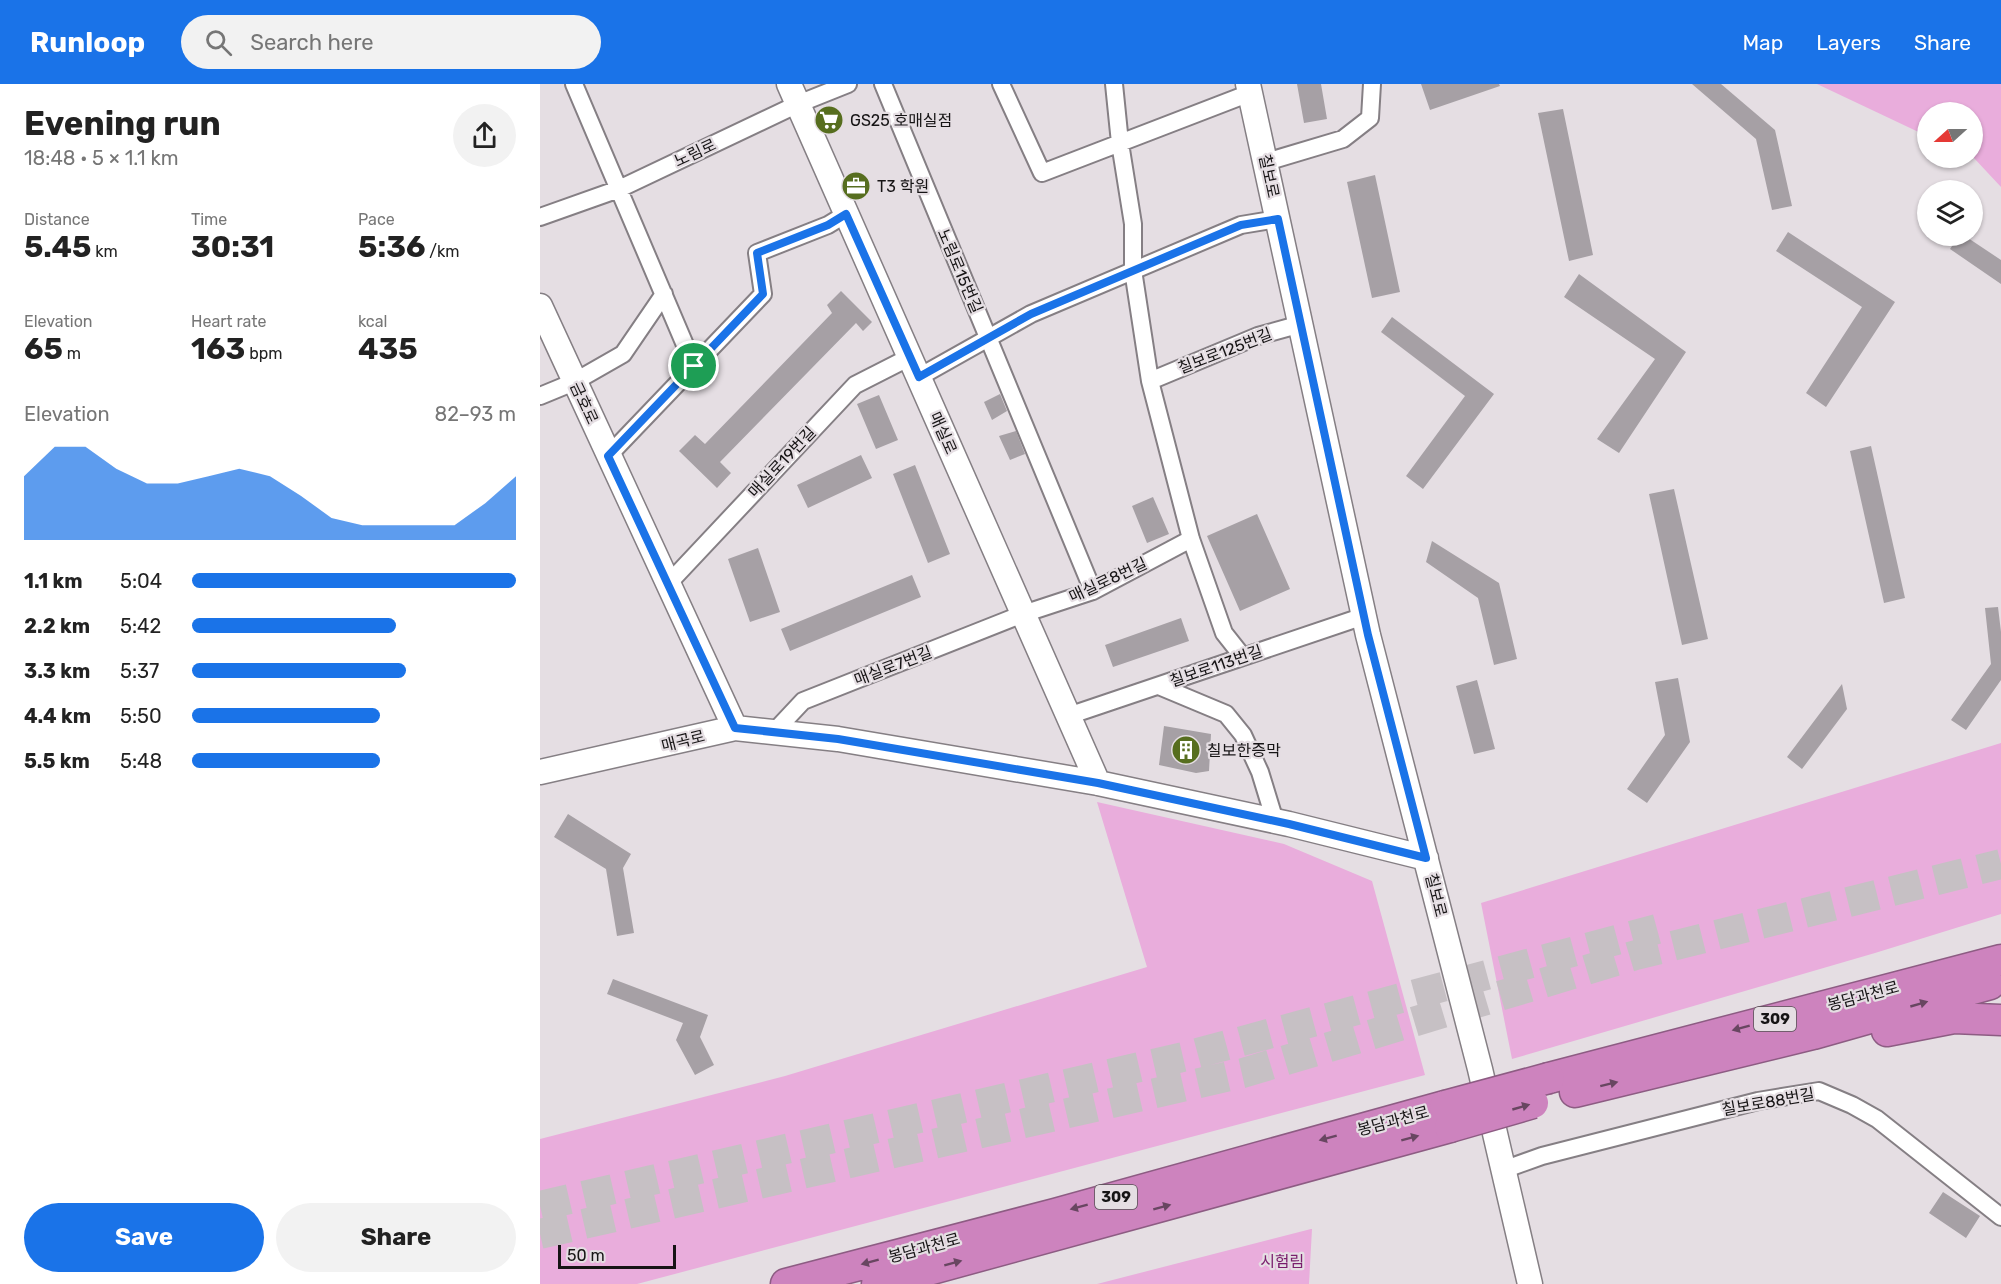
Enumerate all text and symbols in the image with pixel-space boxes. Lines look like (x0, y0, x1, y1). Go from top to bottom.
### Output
search box (181, 15, 601, 69)
text: Runloop (30, 26, 145, 59)
icon: search (202, 26, 235, 59)
text: Search here (250, 29, 374, 56)
text: Map (1742, 30, 1783, 55)
text: Layers (1816, 30, 1881, 55)
text: Share (1914, 30, 1971, 55)
north arrow (1917, 102, 1983, 168)
map controls (1917, 102, 1983, 246)
text: Evening run (24, 104, 221, 143)
button: share (453, 104, 516, 167)
supermarket icon: GS25 호매실점 (813, 104, 845, 136)
place label: GS25 호매실점 (850, 111, 953, 130)
street label: 노림로 (671, 135, 719, 171)
text: 18:48 · 5 × 1.1 km (24, 146, 179, 170)
street label: 칠보로 (1255, 152, 1283, 200)
office icon: T3 학원 (840, 170, 872, 202)
place label: T3 학원 (877, 177, 929, 196)
button: layers (1917, 180, 1983, 246)
text: Distance (24, 210, 90, 229)
text: Time (191, 210, 227, 229)
text: Pace (358, 210, 395, 229)
street label: 노림로15번길 (934, 226, 986, 316)
text: 5.45 (24, 229, 91, 265)
text: 30:31 (191, 229, 274, 265)
text: 5:36 (358, 229, 425, 265)
text: km (91, 242, 118, 261)
text: /km (425, 242, 460, 261)
text: Elevation (24, 312, 93, 331)
text: Heart rate (191, 312, 266, 331)
text: kcal (358, 312, 387, 331)
street label: 칠보로125번길 (1175, 324, 1275, 378)
text: 65 (24, 331, 63, 367)
text: 163 (191, 331, 245, 367)
text: 435 (358, 331, 418, 367)
pin (668, 340, 719, 391)
text: m (63, 344, 81, 363)
text: bpm (245, 344, 282, 363)
icon: arrive (677, 349, 710, 382)
street label: 금호로 (566, 379, 602, 427)
text: Elevation (24, 402, 110, 426)
text: 82–93 m (435, 402, 516, 426)
street label: 매실로 (925, 409, 961, 457)
street label: 매실로19번길 (744, 423, 820, 501)
street label: 매실로8번길 (1066, 554, 1150, 606)
text: 1.1 km (24, 569, 83, 593)
text: 5:04 (120, 569, 162, 593)
text: 2.2 km (24, 614, 90, 638)
text: 5:42 (120, 614, 161, 638)
street label: 칠보로113번길 (1167, 641, 1265, 691)
street label: 매실로7번길 (851, 642, 935, 690)
text: 3.3 km (24, 659, 90, 683)
text: 5:37 (120, 659, 159, 683)
text: 4.4 km (24, 704, 91, 728)
text: 5:50 (120, 704, 162, 728)
street label: 매곡로 (659, 726, 707, 756)
building icon: 칠보한증막 (1170, 734, 1202, 766)
place label: 칠보한증막 (1207, 741, 1281, 760)
text: 5.5 km (24, 749, 90, 773)
text: 5:48 (120, 749, 162, 773)
street label: 칠보로 (1421, 871, 1451, 919)
street label: 봉담과천로 (1825, 977, 1901, 1015)
one-way arrow (1910, 999, 1928, 1008)
road number: 309 (1754, 1007, 1796, 1031)
one-way arrow (1732, 1024, 1750, 1034)
one-way arrow (1599, 1079, 1618, 1089)
street label: 칠보로88번길 (1720, 1084, 1816, 1120)
street label: 봉담과천로 (1355, 1102, 1431, 1140)
one-way arrow (1512, 1102, 1530, 1111)
one-way arrow (1402, 1133, 1420, 1142)
one-way arrow (1319, 1134, 1337, 1144)
road number: 309 (1095, 1185, 1137, 1209)
one-way arrow (1153, 1201, 1171, 1211)
button: Save (24, 1203, 264, 1272)
button: Share (276, 1203, 516, 1272)
one-way arrow (1070, 1203, 1088, 1212)
street label: 봉담과천로 (886, 1229, 962, 1267)
scale bar (558, 1242, 676, 1270)
text: 50 m (567, 1246, 605, 1265)
park label: 시험림 (1260, 1252, 1304, 1271)
one-way arrow (861, 1258, 880, 1268)
one-way arrow (944, 1258, 962, 1268)

